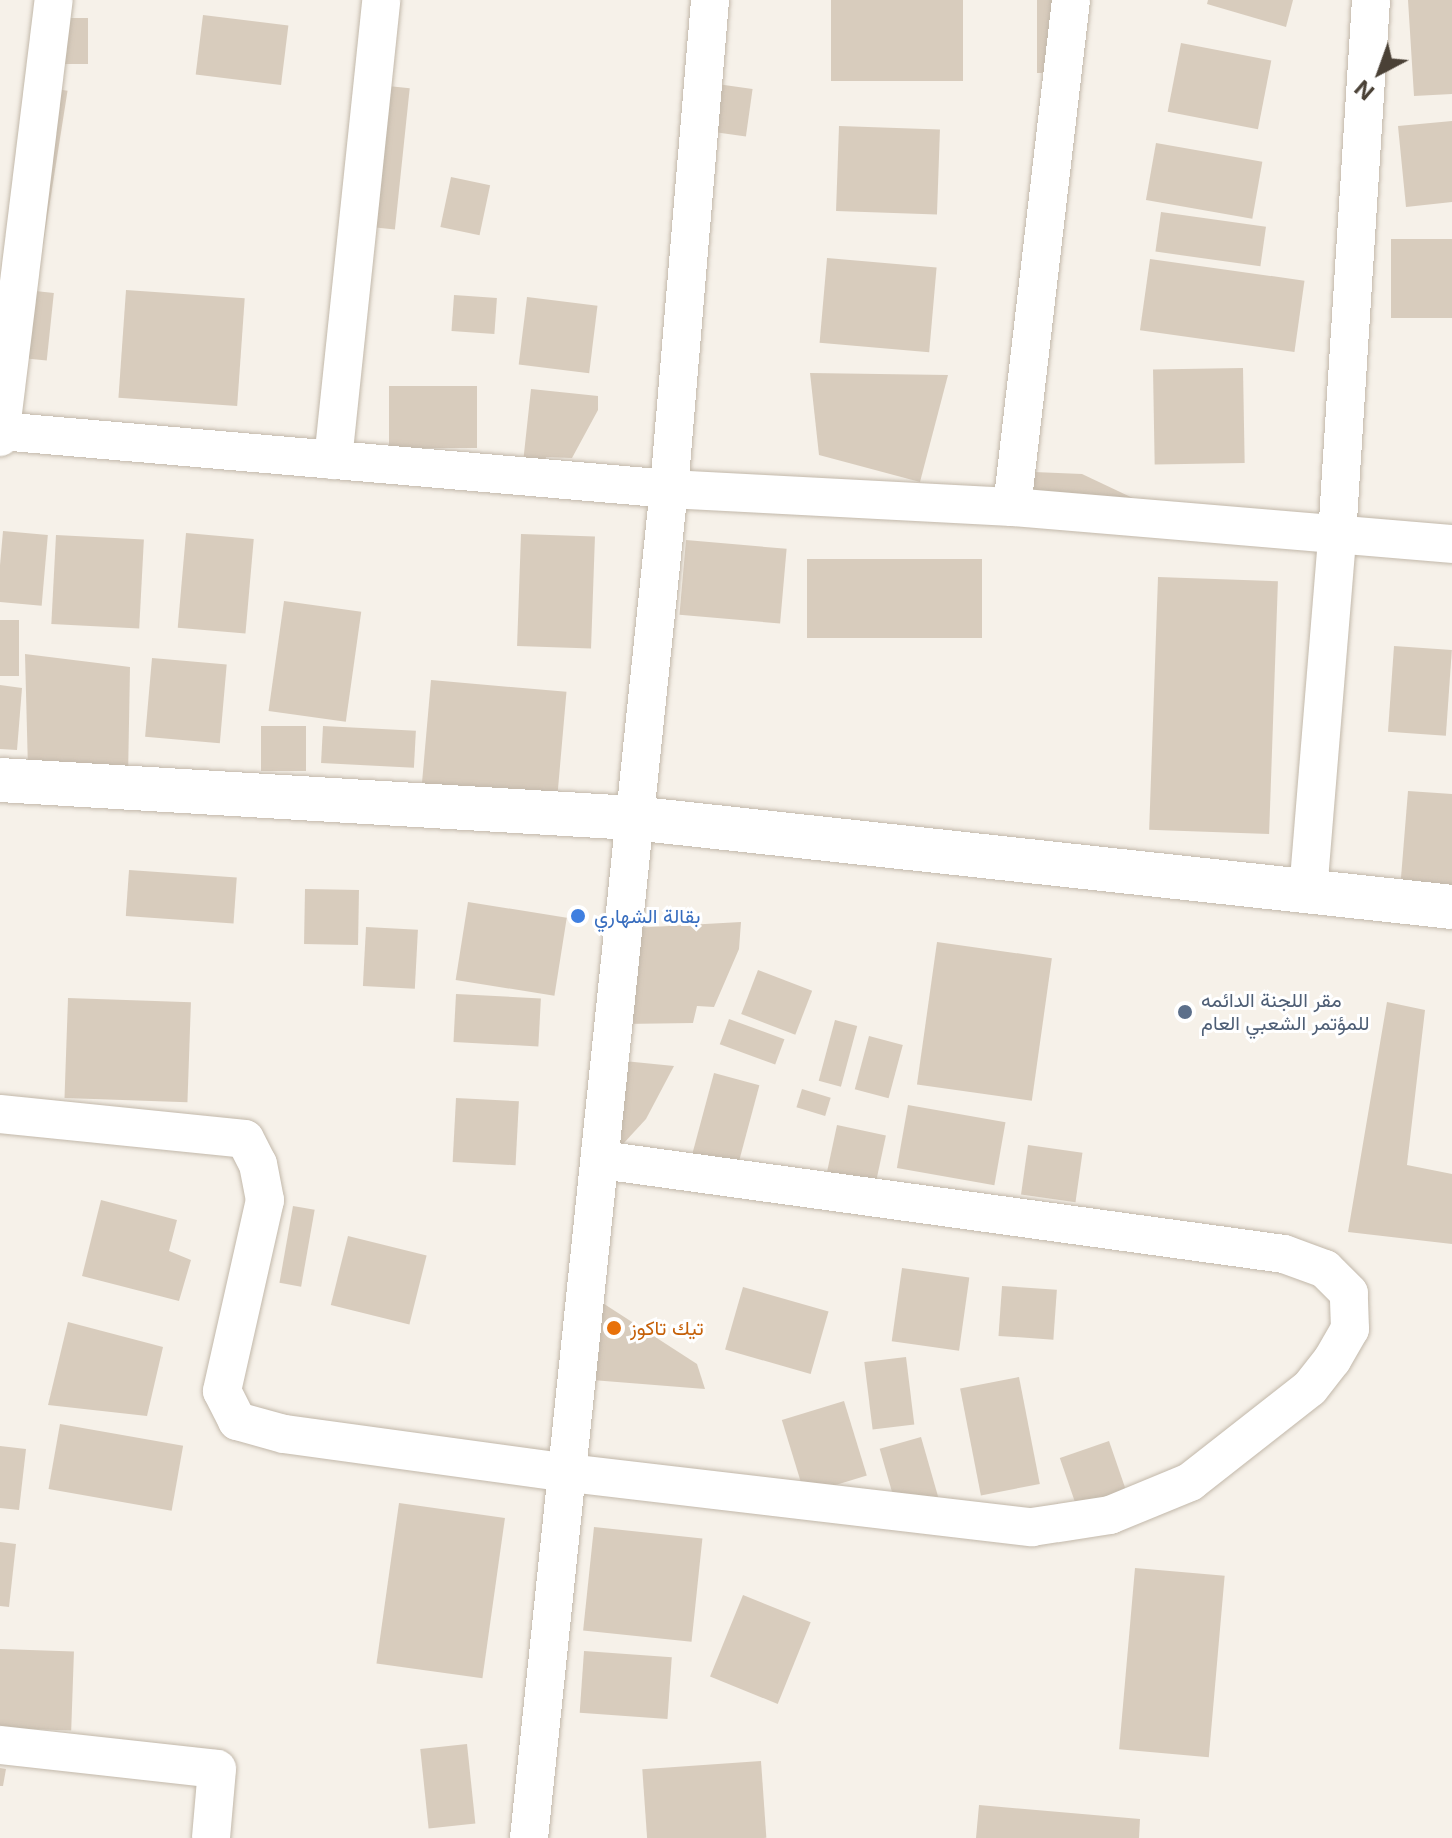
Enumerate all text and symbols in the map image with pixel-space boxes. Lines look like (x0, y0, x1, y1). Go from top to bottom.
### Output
north arrow (1340, 32, 1420, 112)
text: N (1349, 75, 1379, 105)
place label: بقالة الشهاري (594, 904, 700, 928)
marker: بقالة الشهاري (569, 907, 587, 925)
place label: مقر اللجنة الدائمه للمؤتمر الشعبي العام (1201, 988, 1370, 1035)
marker: مقر اللجنة الدائمه للمؤتمر الشعبي العام (1176, 1003, 1194, 1021)
place label: تيك تاكوز (630, 1316, 704, 1340)
marker: تيك تاكوز (605, 1319, 623, 1337)

